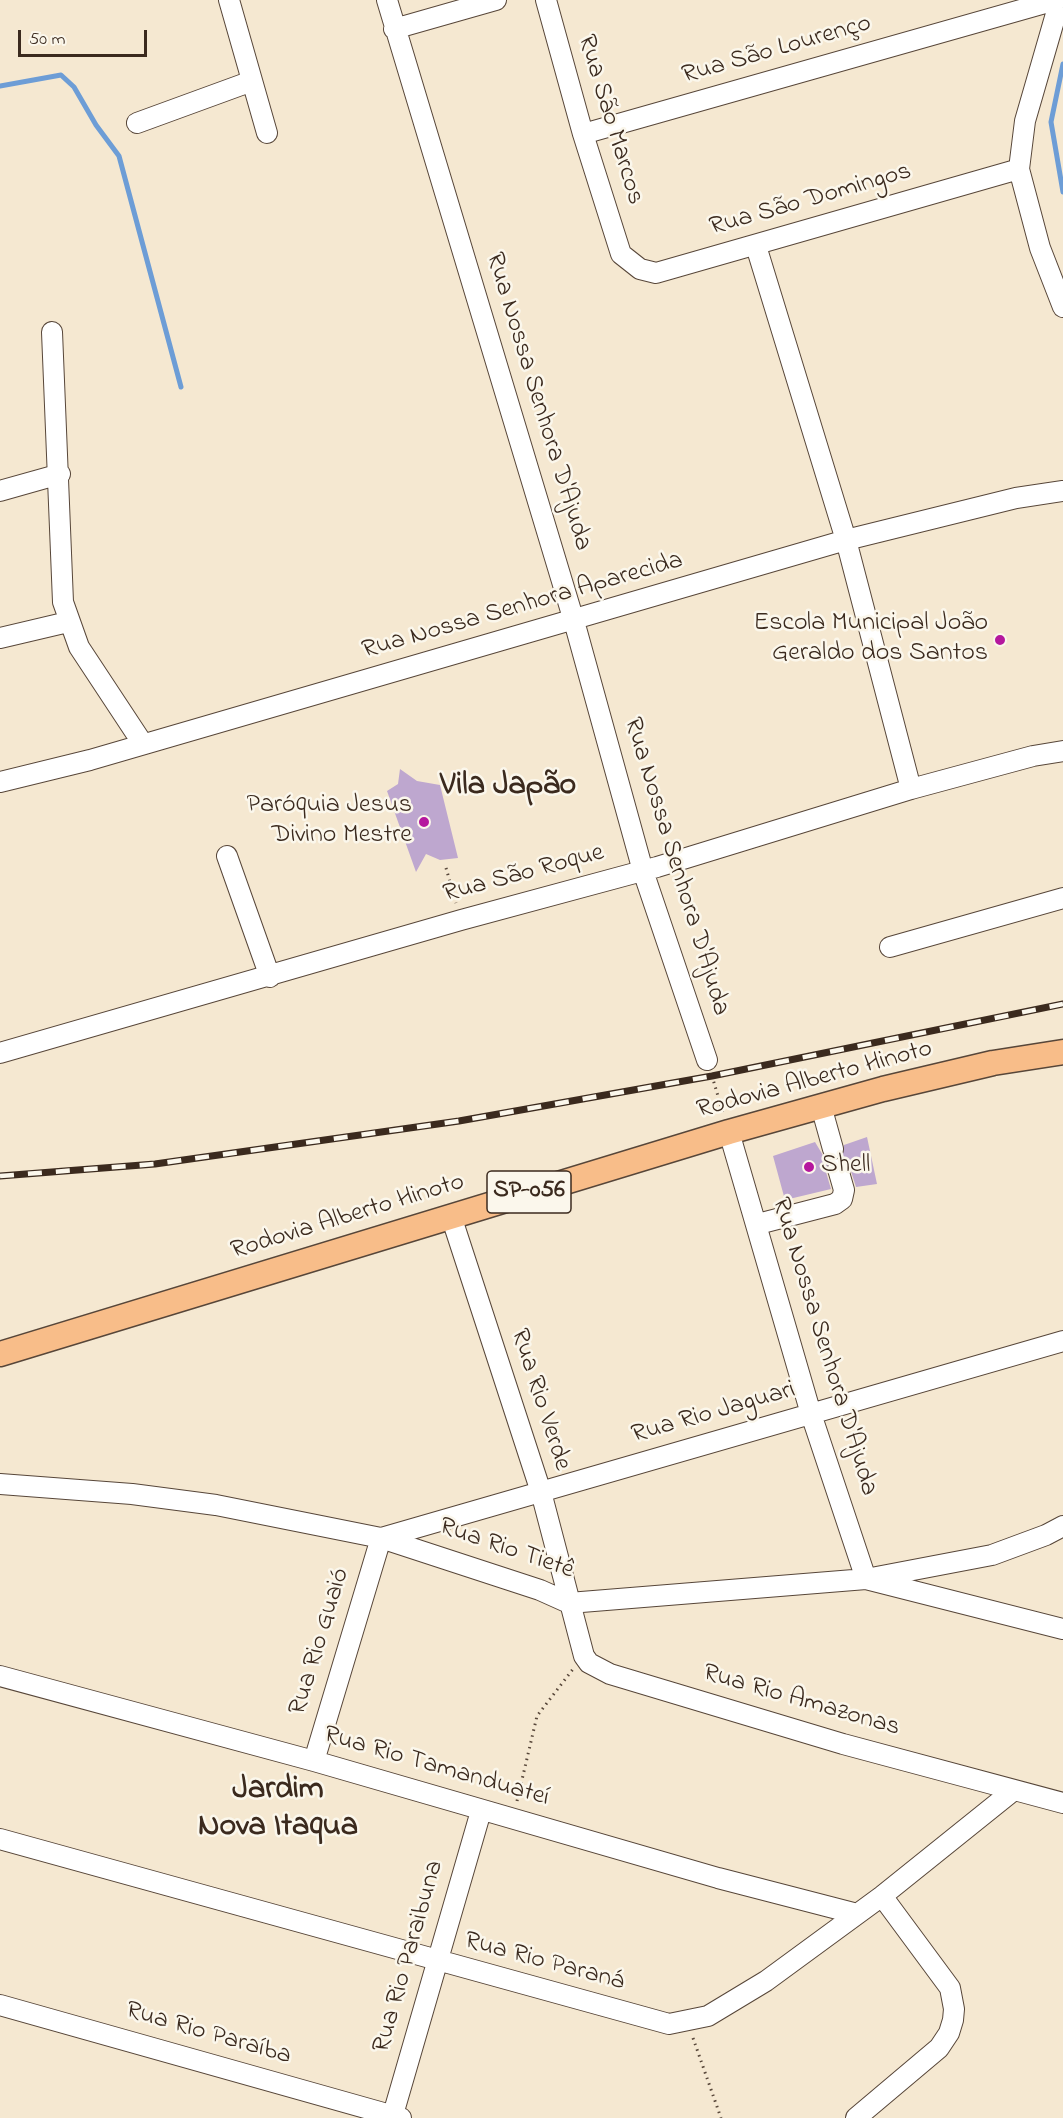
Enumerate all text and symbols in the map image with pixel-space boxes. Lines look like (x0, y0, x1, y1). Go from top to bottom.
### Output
street label: Rua São Lourenço (679, 9, 875, 93)
scale bar (21, 18, 150, 56)
text: 50 m (29, 27, 66, 53)
street label: Rua São Marcos (568, 31, 650, 209)
street label: Rua São Domingos (707, 157, 915, 245)
street label: Rua Nossa Senhora D'Ajuda (477, 249, 597, 555)
street label: Rua Nossa Senhora Aparecida (359, 546, 687, 668)
place label: Escola Municipal João Geraldo dos Santos (754, 609, 988, 670)
marker: Escola Municipal João Geraldo dos Santos (993, 633, 1007, 647)
street label: Rua Nossa Senhora D'Ajuda (615, 714, 735, 1020)
district label: Vila Japão (440, 769, 576, 807)
place label: Paróquia Jesus Divino Mestre (246, 791, 412, 852)
marker: Paróquia Jesus Divino Mestre (417, 815, 431, 829)
street label: Rua São Roque (440, 839, 608, 911)
street label: Rodovia Alberto Hinoto (694, 1035, 936, 1127)
place label: Shell (821, 1151, 870, 1183)
marker: Shell (802, 1160, 816, 1174)
street label: Rodovia Alberto Hinoto (228, 1168, 468, 1268)
road number: SP-056 (487, 1171, 571, 1213)
street label: Rua Nossa Senhora D'Ajuda (763, 1194, 883, 1500)
street label: Rua Rio Verde (501, 1325, 577, 1475)
street label: Rua Rio Jaguari (629, 1376, 799, 1452)
street label: Rua Rio Tietê (435, 1512, 577, 1588)
street label: Rua Rio Guaió (284, 1565, 358, 1719)
street label: Rua Rio Amazonas (699, 1659, 903, 1745)
street label: Rua Rio Tamanduateí (320, 1721, 552, 1815)
district label: Jardim Nova Itaqua (198, 1773, 358, 1848)
street label: Rua Rio Paraibuna (368, 1857, 452, 2057)
street label: Rua Rio Paraná (461, 1927, 627, 1999)
street label: Rua Rio Paraíba (122, 1996, 294, 2074)

